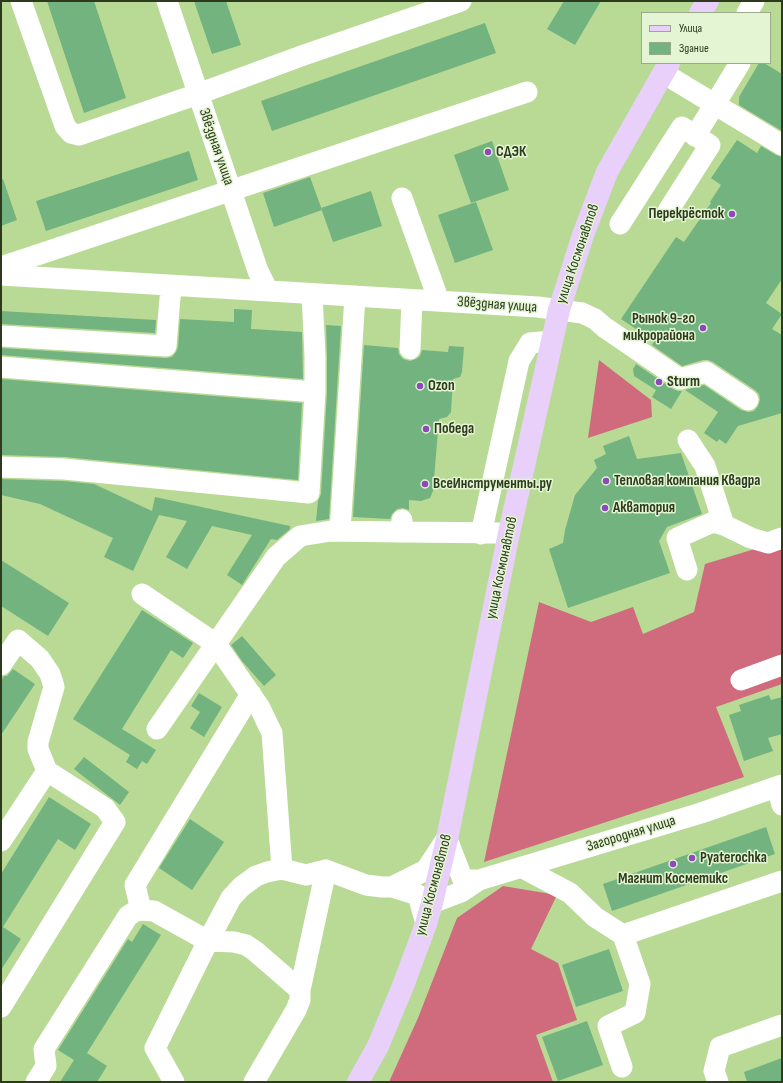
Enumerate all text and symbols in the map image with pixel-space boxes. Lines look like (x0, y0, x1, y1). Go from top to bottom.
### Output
legend (641, 12, 771, 64)
text: Улица (679, 21, 702, 36)
text: Здание (679, 41, 709, 56)
street label: Звёздная улица (194, 106, 238, 188)
place label: СДЭК (496, 143, 526, 161)
marker: СДЭК (483, 147, 493, 157)
street label: улица Космонавтов (552, 202, 604, 306)
place label: Перекрёсток (648, 205, 724, 223)
marker: Перекрёсток (727, 209, 737, 219)
street label: Звёздная улица (456, 293, 538, 317)
place label: Рынок 9-го микрорайона (623, 310, 695, 345)
marker: Рынок 9-го микрорайона (698, 323, 708, 333)
place label: Sturm (667, 373, 700, 391)
place label: Ozon (428, 377, 455, 395)
marker: Sturm (654, 377, 664, 387)
marker: Ozon (415, 381, 425, 391)
place label: Победа (434, 420, 474, 438)
marker: Победа (421, 424, 431, 434)
place label: Тепловая компания Квадра (614, 472, 760, 490)
place label: ВсеИнструменты.ру (433, 475, 552, 493)
marker: Тепловая компания Квадра (601, 476, 611, 486)
marker: ВсеИнструменты.ру (420, 479, 430, 489)
place label: Акватория (613, 499, 675, 517)
marker: Акватория (600, 503, 610, 513)
street label: улица Космонавтов (482, 515, 522, 621)
street label: Загородная улица (584, 812, 678, 856)
street label: улица Космонавтов (412, 832, 456, 938)
place label: Pyaterochka (700, 849, 767, 867)
marker: Pyaterochka (687, 853, 697, 863)
marker: Магнит Косметикс (668, 859, 678, 869)
place label: Магнит Косметикс (618, 870, 728, 888)

